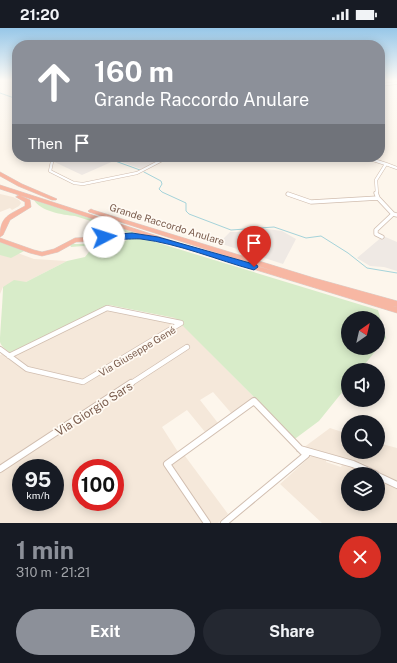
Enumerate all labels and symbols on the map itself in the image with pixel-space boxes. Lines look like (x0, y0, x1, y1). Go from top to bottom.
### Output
street label: Grande Raccordo Anulare (108, 201, 226, 247)
position arrow (83, 216, 125, 258)
pin (237, 226, 271, 267)
north arrow (341, 311, 385, 355)
street label: Via Giuseppe Gené (96, 323, 178, 379)
street label: Via Giorgio Sars (53, 379, 135, 439)
speed limit sign: 100 (72, 459, 124, 511)

